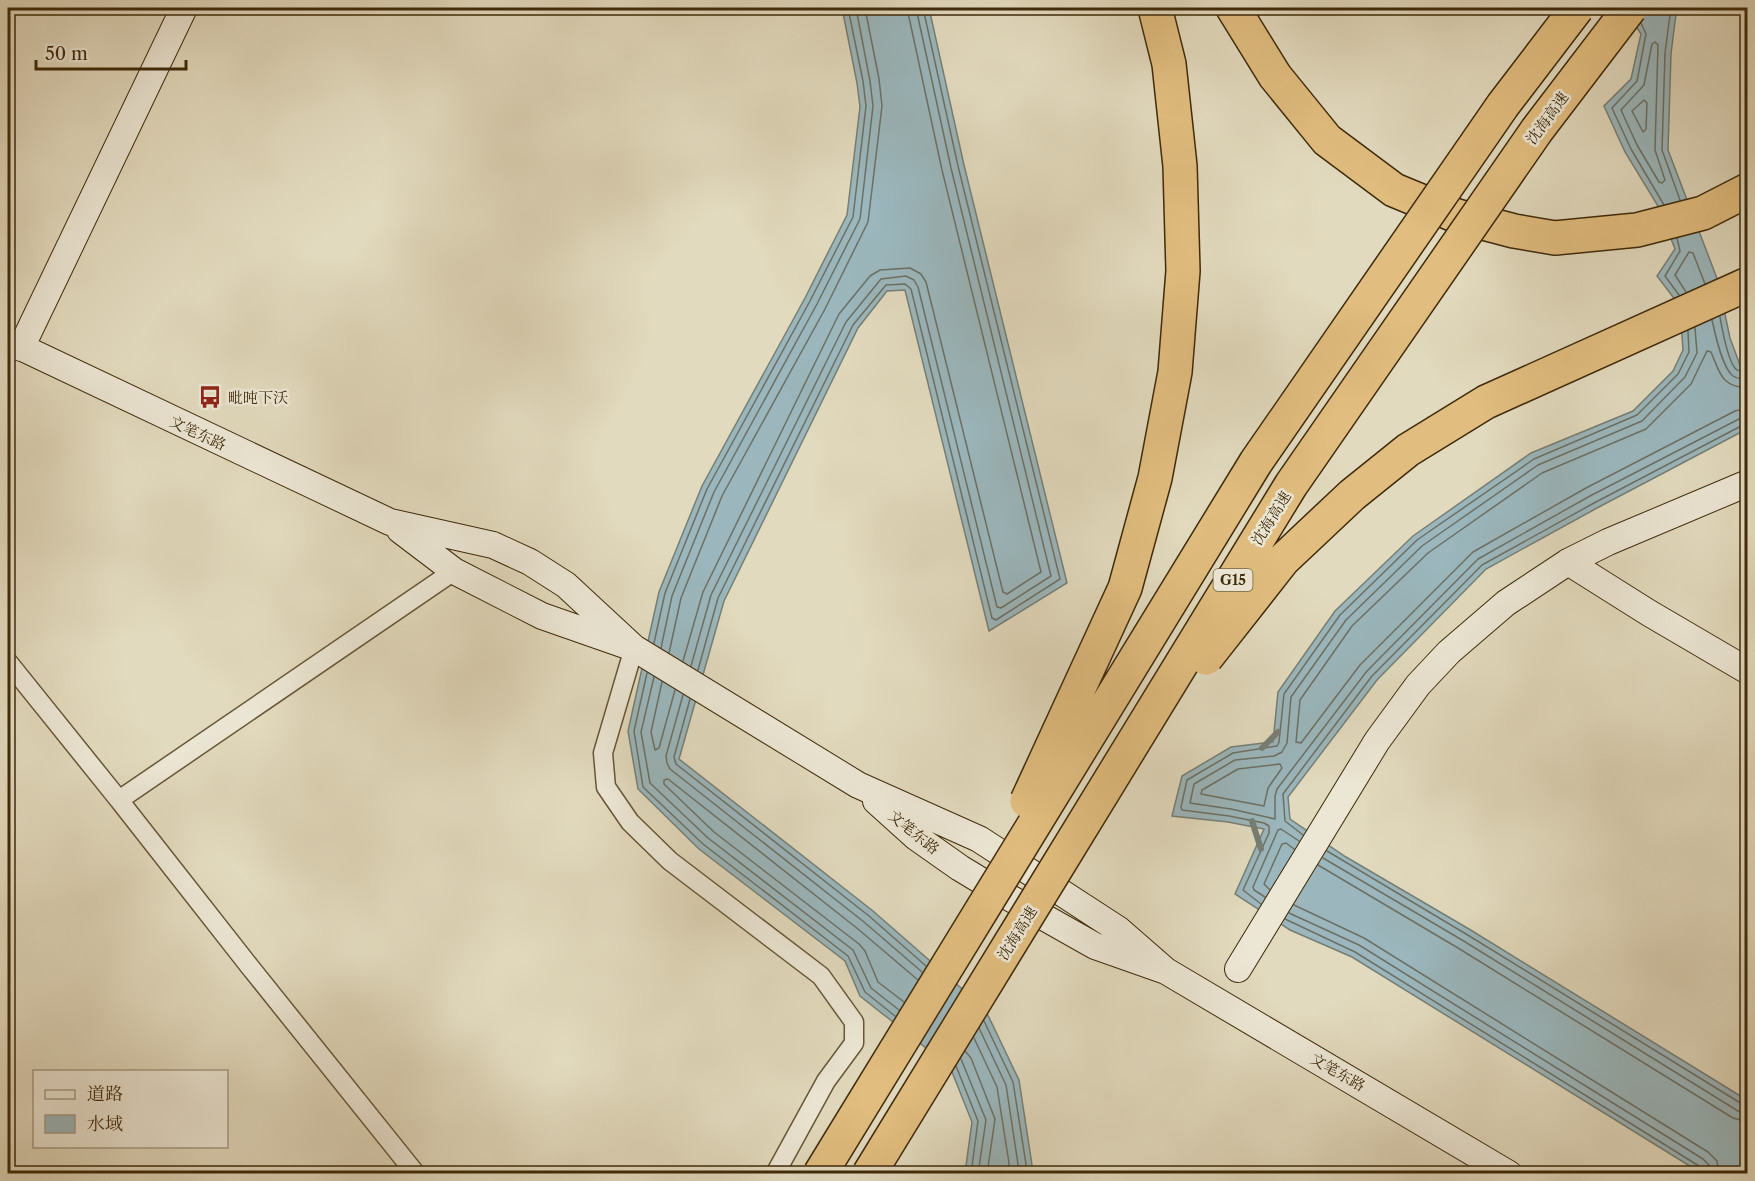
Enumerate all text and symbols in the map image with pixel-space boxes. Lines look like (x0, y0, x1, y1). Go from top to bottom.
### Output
scale bar (36, 33, 186, 71)
text: 50 m (45, 43, 88, 65)
street label: 沈海高速 (1522, 88, 1572, 148)
bus stop icon: 毗旽下沃 (197, 384, 223, 410)
place label: 毗旽下沃 (228, 388, 288, 407)
street label: 文笔东路 (167, 412, 229, 454)
street label: 沈海高速 (1247, 488, 1295, 548)
road number: G15 (1214, 569, 1252, 591)
street label: 文笔东路 (885, 806, 943, 858)
street label: 沈海高速 (993, 903, 1041, 963)
street label: 文笔东路 (1307, 1049, 1369, 1095)
legend (33, 1070, 228, 1148)
text: 道路 (87, 1083, 123, 1105)
text: 水域 (87, 1113, 123, 1135)

